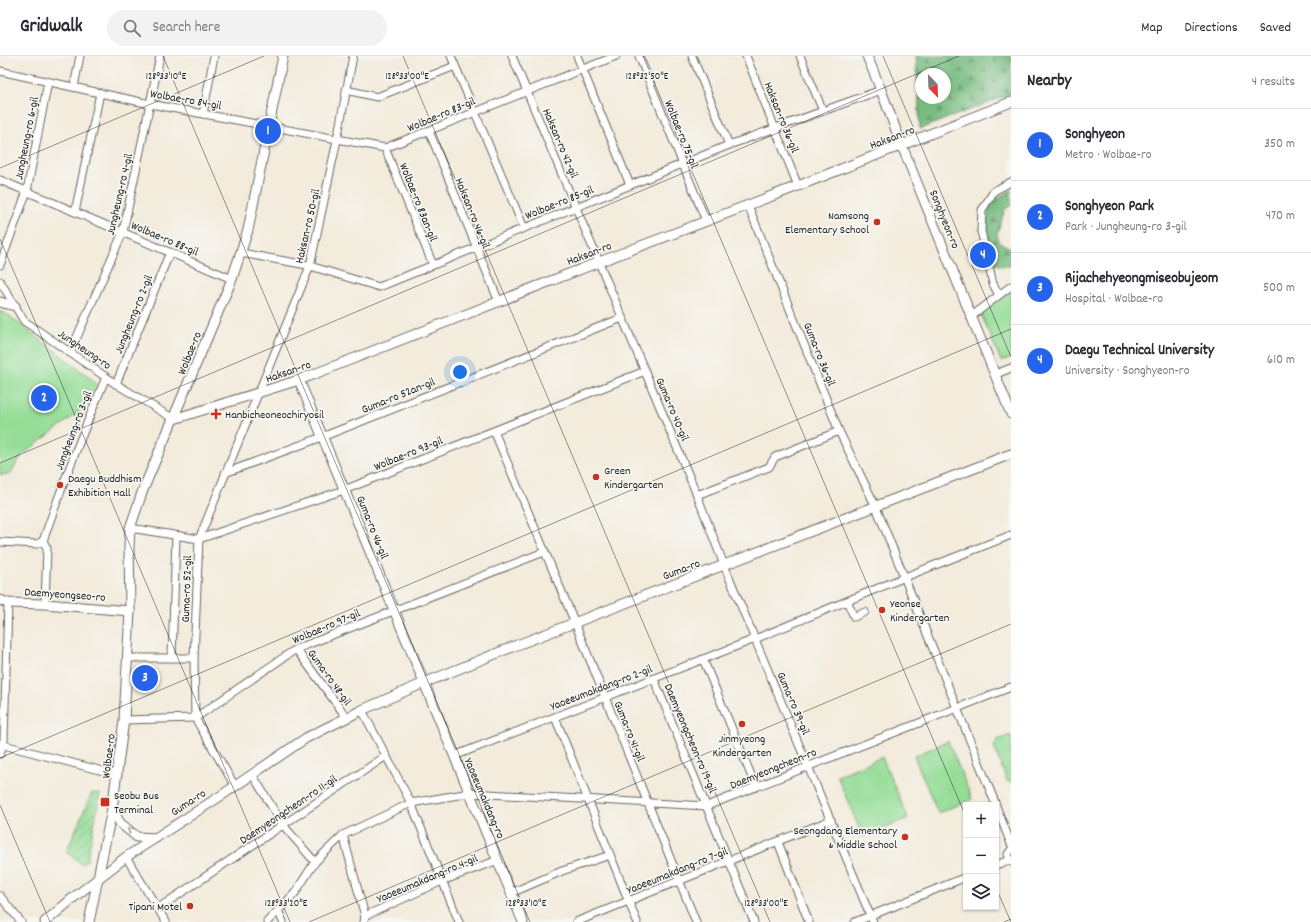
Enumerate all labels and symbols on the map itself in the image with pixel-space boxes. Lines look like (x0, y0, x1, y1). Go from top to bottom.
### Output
north arrow (915, 68, 951, 104)
text: 128°33'10"E (146, 70, 187, 84)
text: 128°33'00"E (385, 70, 429, 84)
text: 128°32'50"E (626, 70, 669, 84)
street label: Haksan-ro 36-gil (759, 80, 803, 156)
street label: Wolbae-ro 84-gil (149, 86, 223, 115)
street label: Wolbae-ro 83-gil (405, 93, 478, 137)
street label: Jungheung-ro 6-gil (11, 95, 44, 181)
street label: Wolbae-ro 75-gil (659, 98, 702, 171)
street label: Haksan-ro 42-gil (537, 106, 582, 181)
pin: 1 (255, 116, 281, 146)
street label: Haksan-ro (868, 122, 917, 155)
street label: Jungheung-ro 4-gil (103, 152, 138, 237)
street label: Wolbae-ro 83an-gil (394, 161, 441, 245)
street label: Haksan-ro 46-gil (450, 176, 494, 252)
street label: Wolbae-ro 85-gil (523, 182, 597, 225)
street label: Haksan-ro 50-gil (292, 187, 325, 265)
street label: Songhyeon-ro (924, 188, 963, 251)
place label: Namsong Elementary School (785, 208, 869, 239)
marker: Namsong Elementary School (872, 217, 882, 227)
street label: Wolbae-ro 88-gil (128, 218, 201, 261)
street label: Haksan-ro (565, 238, 614, 271)
pin: 4 (970, 240, 996, 270)
street label: Jungheung-ro 2-gil (111, 273, 158, 356)
street label: Guma-ro 36-gil (798, 320, 839, 389)
street label: Jungheung-ro (54, 326, 114, 374)
street label: Wolbae-ro (174, 329, 207, 378)
street label: Haksan-ro (264, 357, 313, 388)
your location (450, 362, 470, 382)
street label: Guma-ro 52an-gil (359, 374, 438, 419)
street label: Guma-ro 40-gil (651, 375, 693, 444)
pin: 2 (31, 383, 57, 413)
street label: Jungheung-ro 3-gil (52, 388, 97, 473)
place label: Hanbicheoneochiryosil (225, 407, 324, 424)
marker: Hanbicheoneochiryosil (210, 408, 222, 420)
street label: Wolbae-ro 93-gil (371, 433, 446, 476)
place label: Green Kindergarten (604, 463, 664, 494)
place label: Daegu Buddhism Exhibition Hall (68, 471, 141, 502)
marker: Green Kindergarten (591, 472, 601, 482)
marker: Daegu Buddhism Exhibition Hall (55, 480, 65, 490)
street label: Guma-ro 46-gil (351, 493, 392, 562)
street label: Guma-ro 52-gil (178, 555, 197, 623)
street label: Guma-ro (660, 555, 703, 585)
street label: Daemyeongseo-ro (24, 584, 106, 607)
place label: Yeonse Kindergarten (890, 596, 950, 627)
street label: Wolbae-ro 97-gil (290, 605, 363, 649)
marker: Yeonse Kindergarten (877, 605, 887, 615)
street label: Guma-ro 48-gil (303, 646, 355, 710)
street label: Yaoeeumakdang-ro 2-gil (548, 661, 655, 716)
pin: 3 (132, 663, 158, 693)
street label: Guma-ro 39-gil (772, 669, 814, 738)
street label: Daemyeongcheon-ro 19-gil (659, 681, 720, 796)
street label: Guma-ro 41-gil (609, 699, 648, 764)
marker: Jinmyeong Kindergarten (737, 719, 747, 729)
place label: Jinmyeong Kindergarten (712, 731, 772, 762)
street label: Wolbae-ro (98, 733, 121, 780)
street label: Daemyeongcheon-ro (728, 744, 819, 795)
street label: Yaoeeumakdang-ro (459, 756, 508, 841)
street label: Daemyeongcheon-ro 11-gil (237, 771, 341, 849)
street label: Guma-ro (168, 786, 210, 821)
place label: Seobu Bus Terminal (114, 788, 159, 819)
marker: Seobu Bus Terminal (99, 796, 111, 808)
place label: Seongdang Elementary & Middle School (793, 823, 898, 854)
one-way arrow (127, 828, 134, 835)
marker: Seongdang Elementary & Middle School (900, 832, 910, 842)
street label: Yaoeeumakdang-ro 7-gil (624, 843, 731, 899)
street label: Yaoeeumakdang-ro 4-gil (375, 850, 481, 908)
text: 128°33'20"E (265, 897, 308, 911)
text: 128°33'10"E (506, 897, 547, 911)
text: 128°33'00"E (744, 897, 788, 911)
place label: Tipani Motel (128, 899, 182, 916)
marker: Tipani Motel (185, 901, 195, 911)

